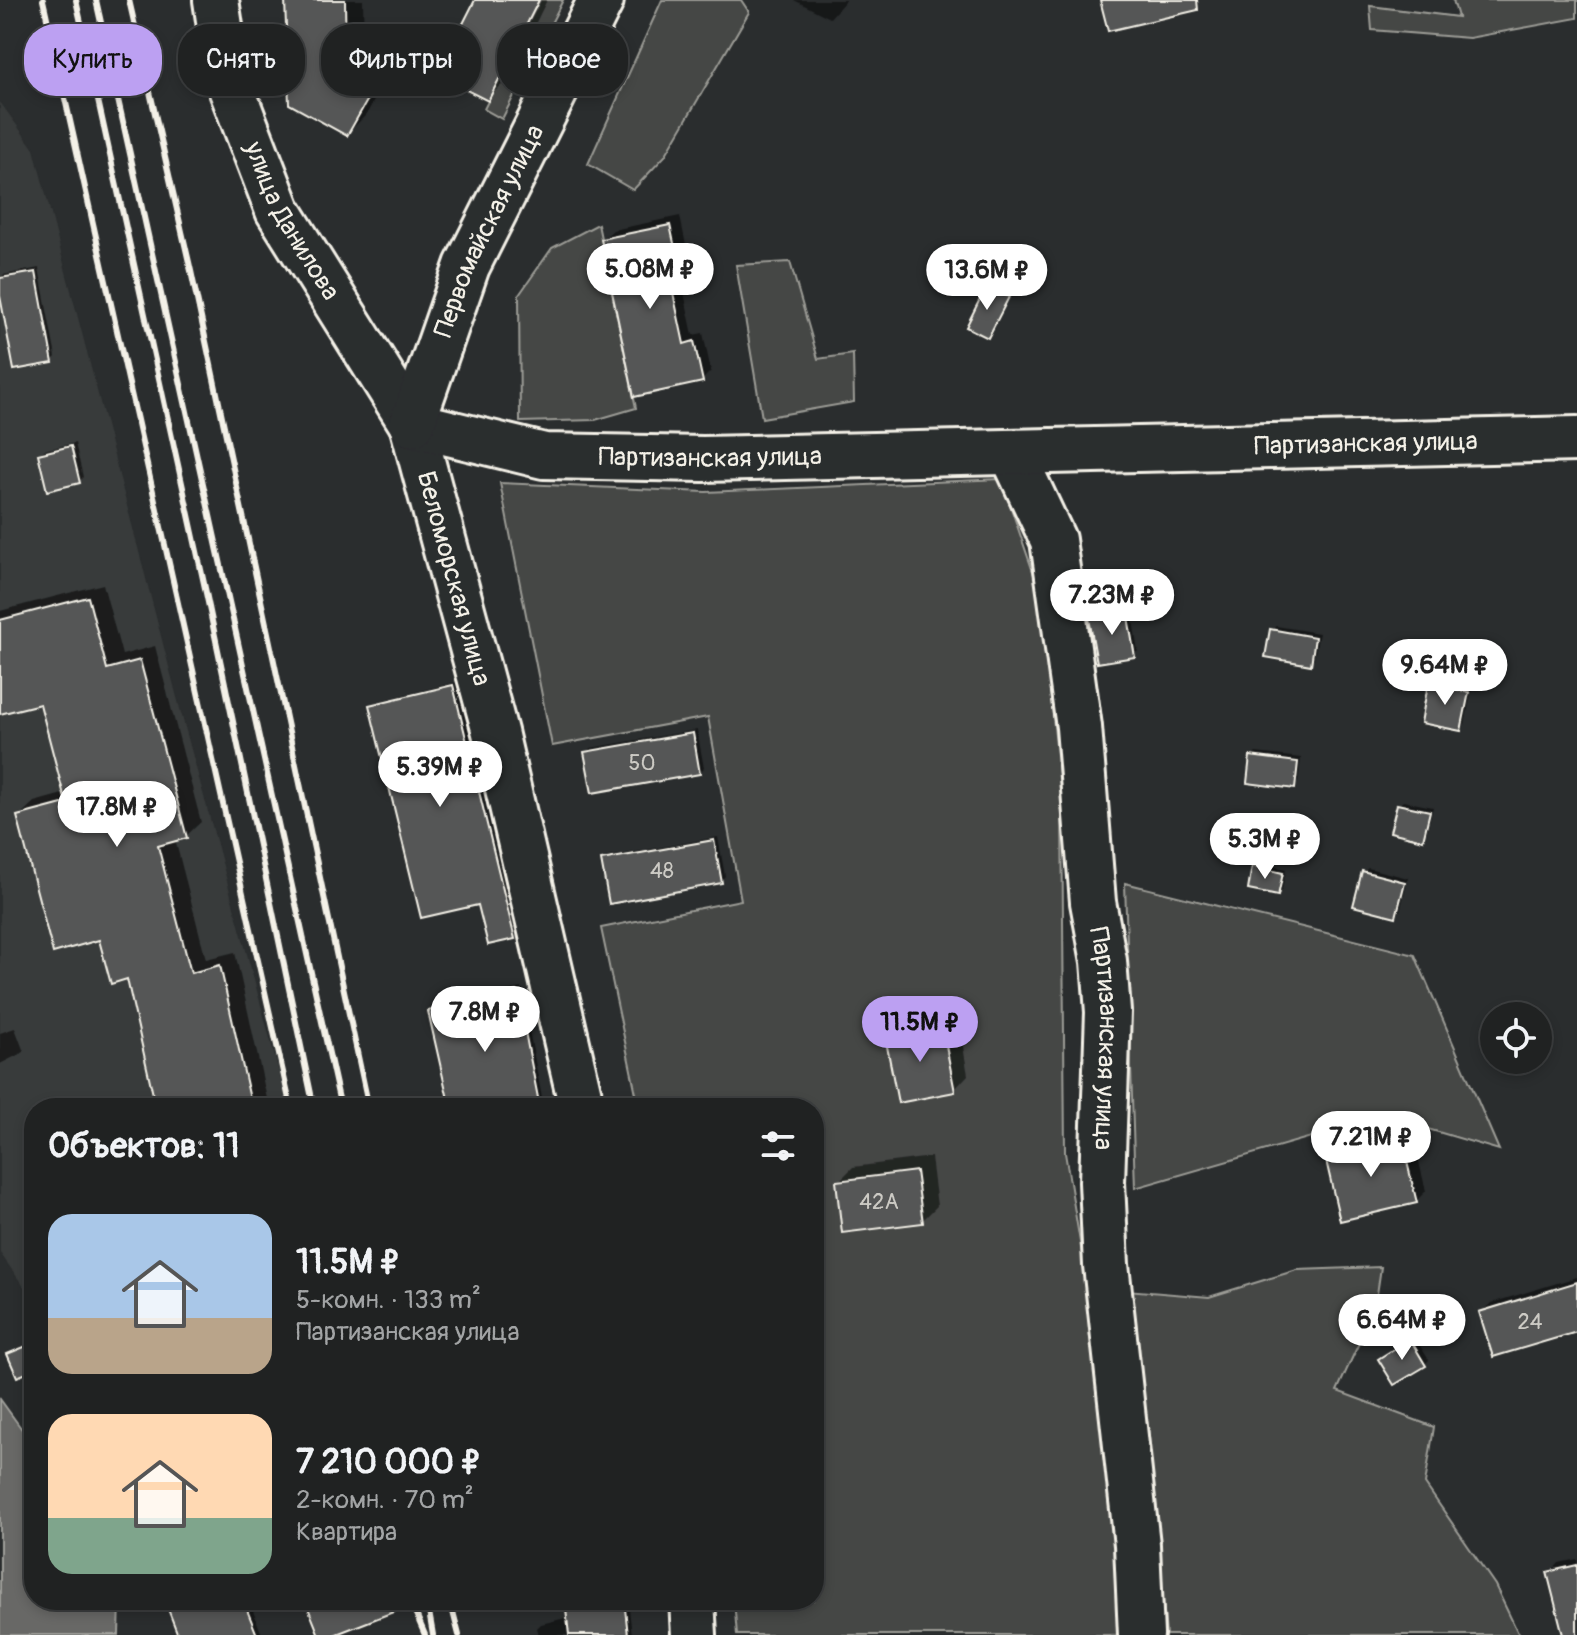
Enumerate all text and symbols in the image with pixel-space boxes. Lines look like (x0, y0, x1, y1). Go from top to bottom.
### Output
chip: Купить (24, 24, 162, 96)
chip: Снять (178, 24, 305, 96)
chip: Фильтры (321, 24, 481, 96)
chip: Новое (497, 24, 628, 96)
street label: Первомайская улица (427, 119, 551, 342)
street label: улица Данилова (237, 136, 346, 306)
pin: 5.08M ₽ (576, 243, 724, 311)
pin: 13.6M ₽ (913, 244, 1061, 312)
text: 5.08M ₽ (605, 253, 695, 285)
text: 13.6M ₽ (944, 254, 1030, 286)
street label: Партизанская улица (1254, 425, 1478, 462)
street label: Партизанская улица (598, 440, 822, 475)
street label: Беломорская улица (409, 468, 498, 689)
pin: 7.23M ₽ (1038, 569, 1186, 637)
text: 7.23M ₽ (1068, 579, 1156, 611)
pin: 9.64M ₽ (1371, 639, 1519, 707)
text: 9.64M ₽ (1400, 649, 1490, 681)
pin: 5.39M ₽ (366, 741, 514, 809)
house number: 50 (629, 749, 655, 777)
text: 5.39M ₽ (396, 751, 484, 783)
pin: 17.8M ₽ (43, 781, 191, 849)
text: 17.8M ₽ (76, 791, 158, 823)
pin: 5.3M ₽ (1200, 813, 1330, 881)
text: 5.3M ₽ (1228, 823, 1302, 855)
house number: 48 (650, 857, 674, 885)
street label: Партизанская улица (1082, 924, 1124, 1151)
pin: 7.8M ₽ (420, 986, 550, 1054)
text: 7.8M ₽ (449, 996, 521, 1028)
pin: 11.5M ₽ (846, 996, 994, 1064)
map controls (1480, 1002, 1552, 1074)
button: locate (1480, 1002, 1552, 1074)
text: 11.5M ₽ (880, 1006, 960, 1038)
pin: 7.21M ₽ (1297, 1111, 1445, 1179)
text: 7.21M ₽ (1329, 1121, 1413, 1153)
icon: filters (756, 1124, 800, 1168)
text: Объектов: 11 (48, 1125, 240, 1168)
house number: 42А (859, 1188, 899, 1216)
text: 11.5M ₽ (296, 1241, 401, 1284)
icon: home (112, 1246, 208, 1342)
text: 5-комн. · 133 m² (296, 1284, 481, 1316)
pin: 6.64M ₽ (1328, 1294, 1476, 1362)
text: 6.64M ₽ (1356, 1304, 1448, 1336)
house number: 24 (1517, 1308, 1543, 1336)
text: Партизанская улица (296, 1316, 519, 1348)
text: 7 210 000 ₽ (296, 1441, 482, 1484)
icon: home (112, 1446, 208, 1542)
text: 2-комн. · 70 m² (296, 1484, 474, 1516)
text: Квартира (296, 1516, 397, 1548)

